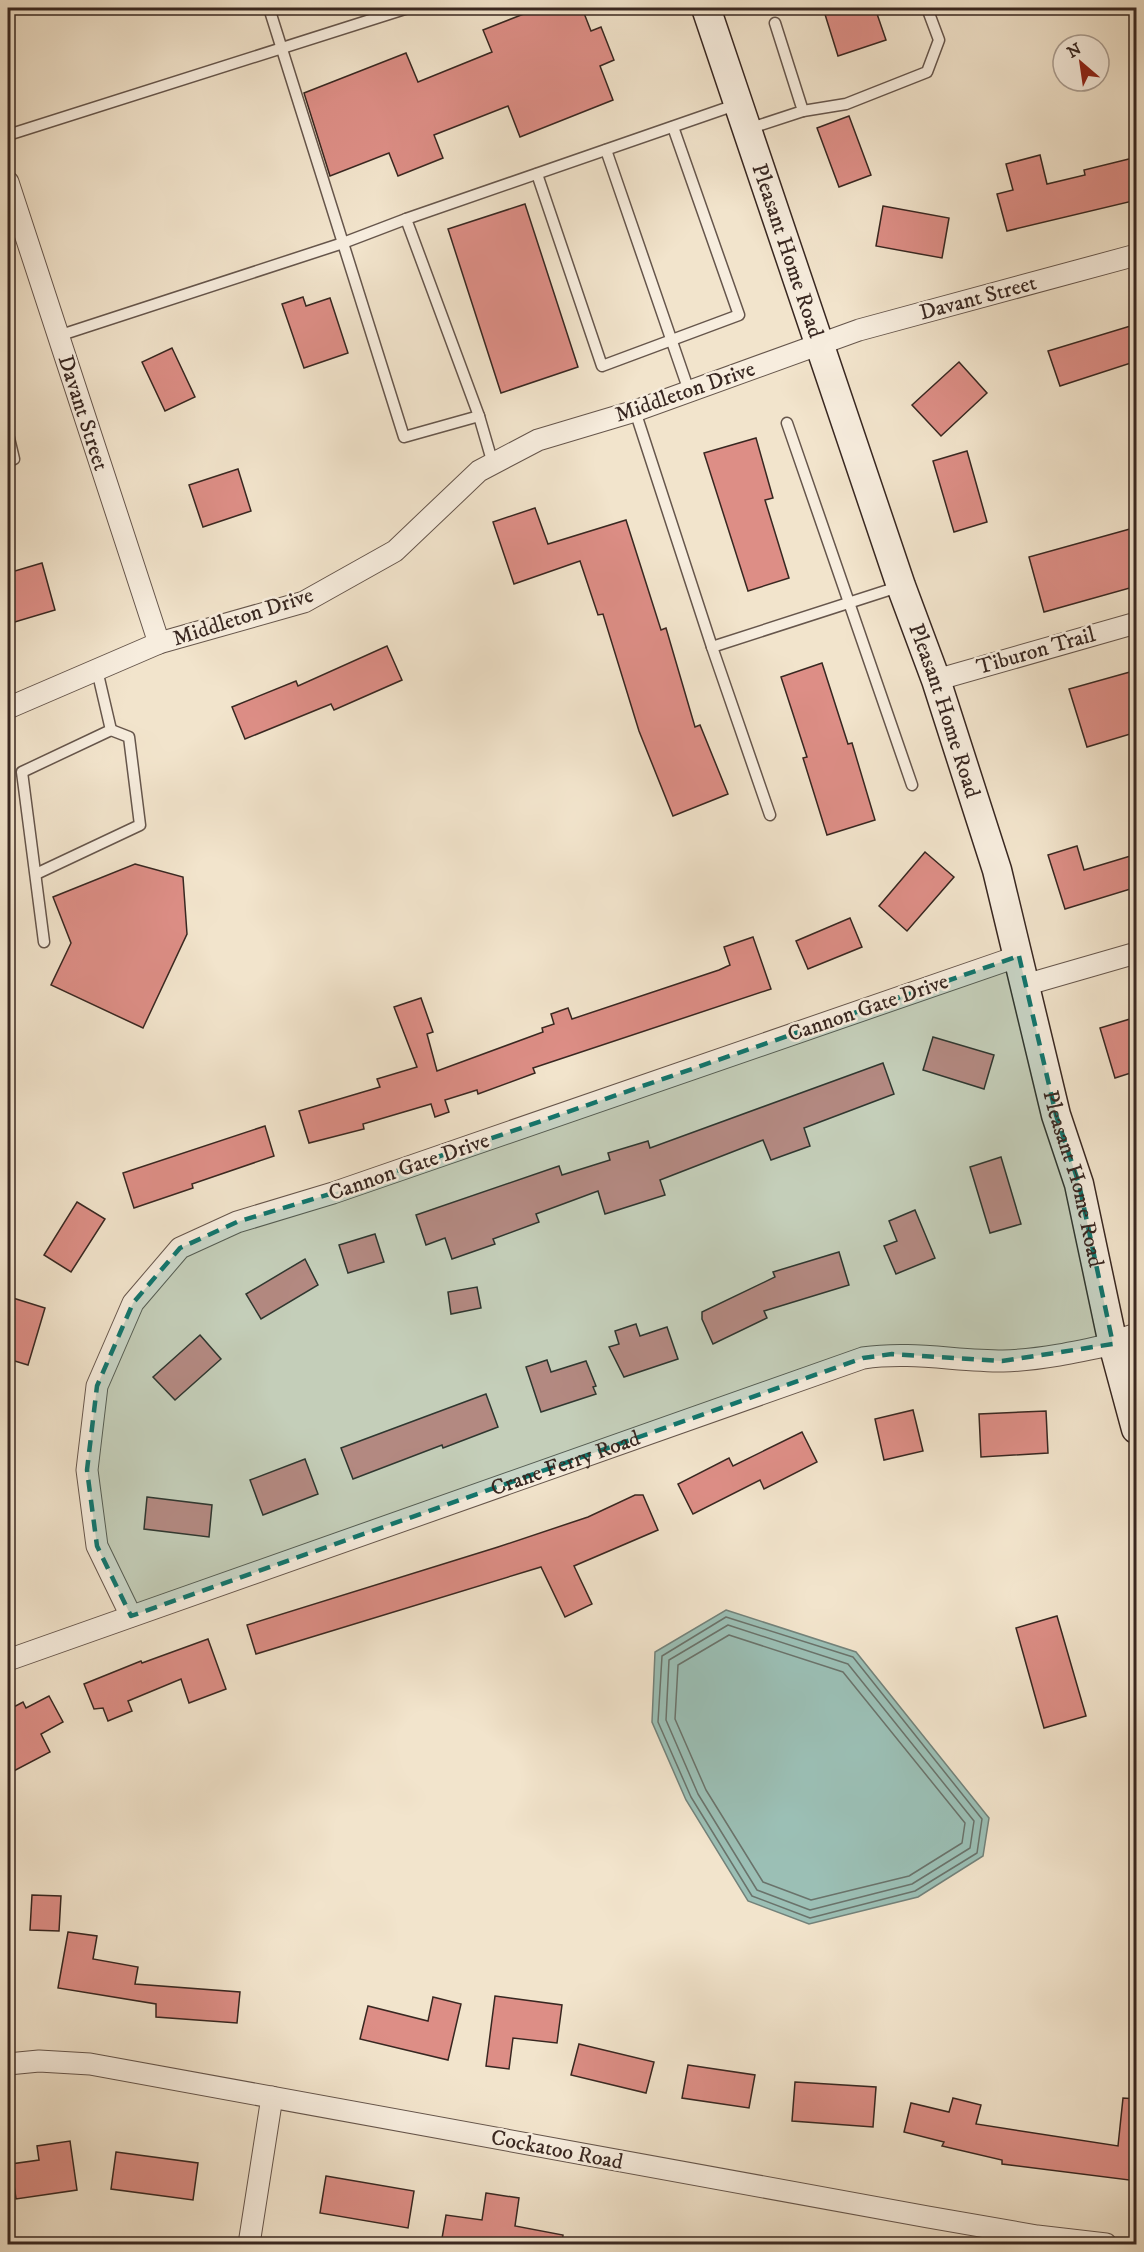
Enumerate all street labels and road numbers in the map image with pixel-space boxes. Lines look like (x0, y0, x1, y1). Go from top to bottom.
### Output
street label: Pleasant Home Road (746, 160, 830, 341)
street label: Davant Street (917, 269, 1039, 327)
street label: Davant Street (52, 352, 114, 474)
street label: Middleton Drive (611, 355, 759, 429)
street label: Middleton Drive (169, 582, 317, 652)
street label: Pleasant Home Road (903, 620, 986, 801)
street label: Tiburon Trail (973, 621, 1099, 681)
street label: Cannon Gate Drive (784, 968, 952, 1048)
street label: Pleasant Home Road (1037, 1088, 1110, 1270)
street label: Cannon Gate Drive (325, 1127, 493, 1207)
street label: Crane Ferry Road (487, 1424, 644, 1502)
street label: Cockatoo Road (489, 2124, 625, 2176)

